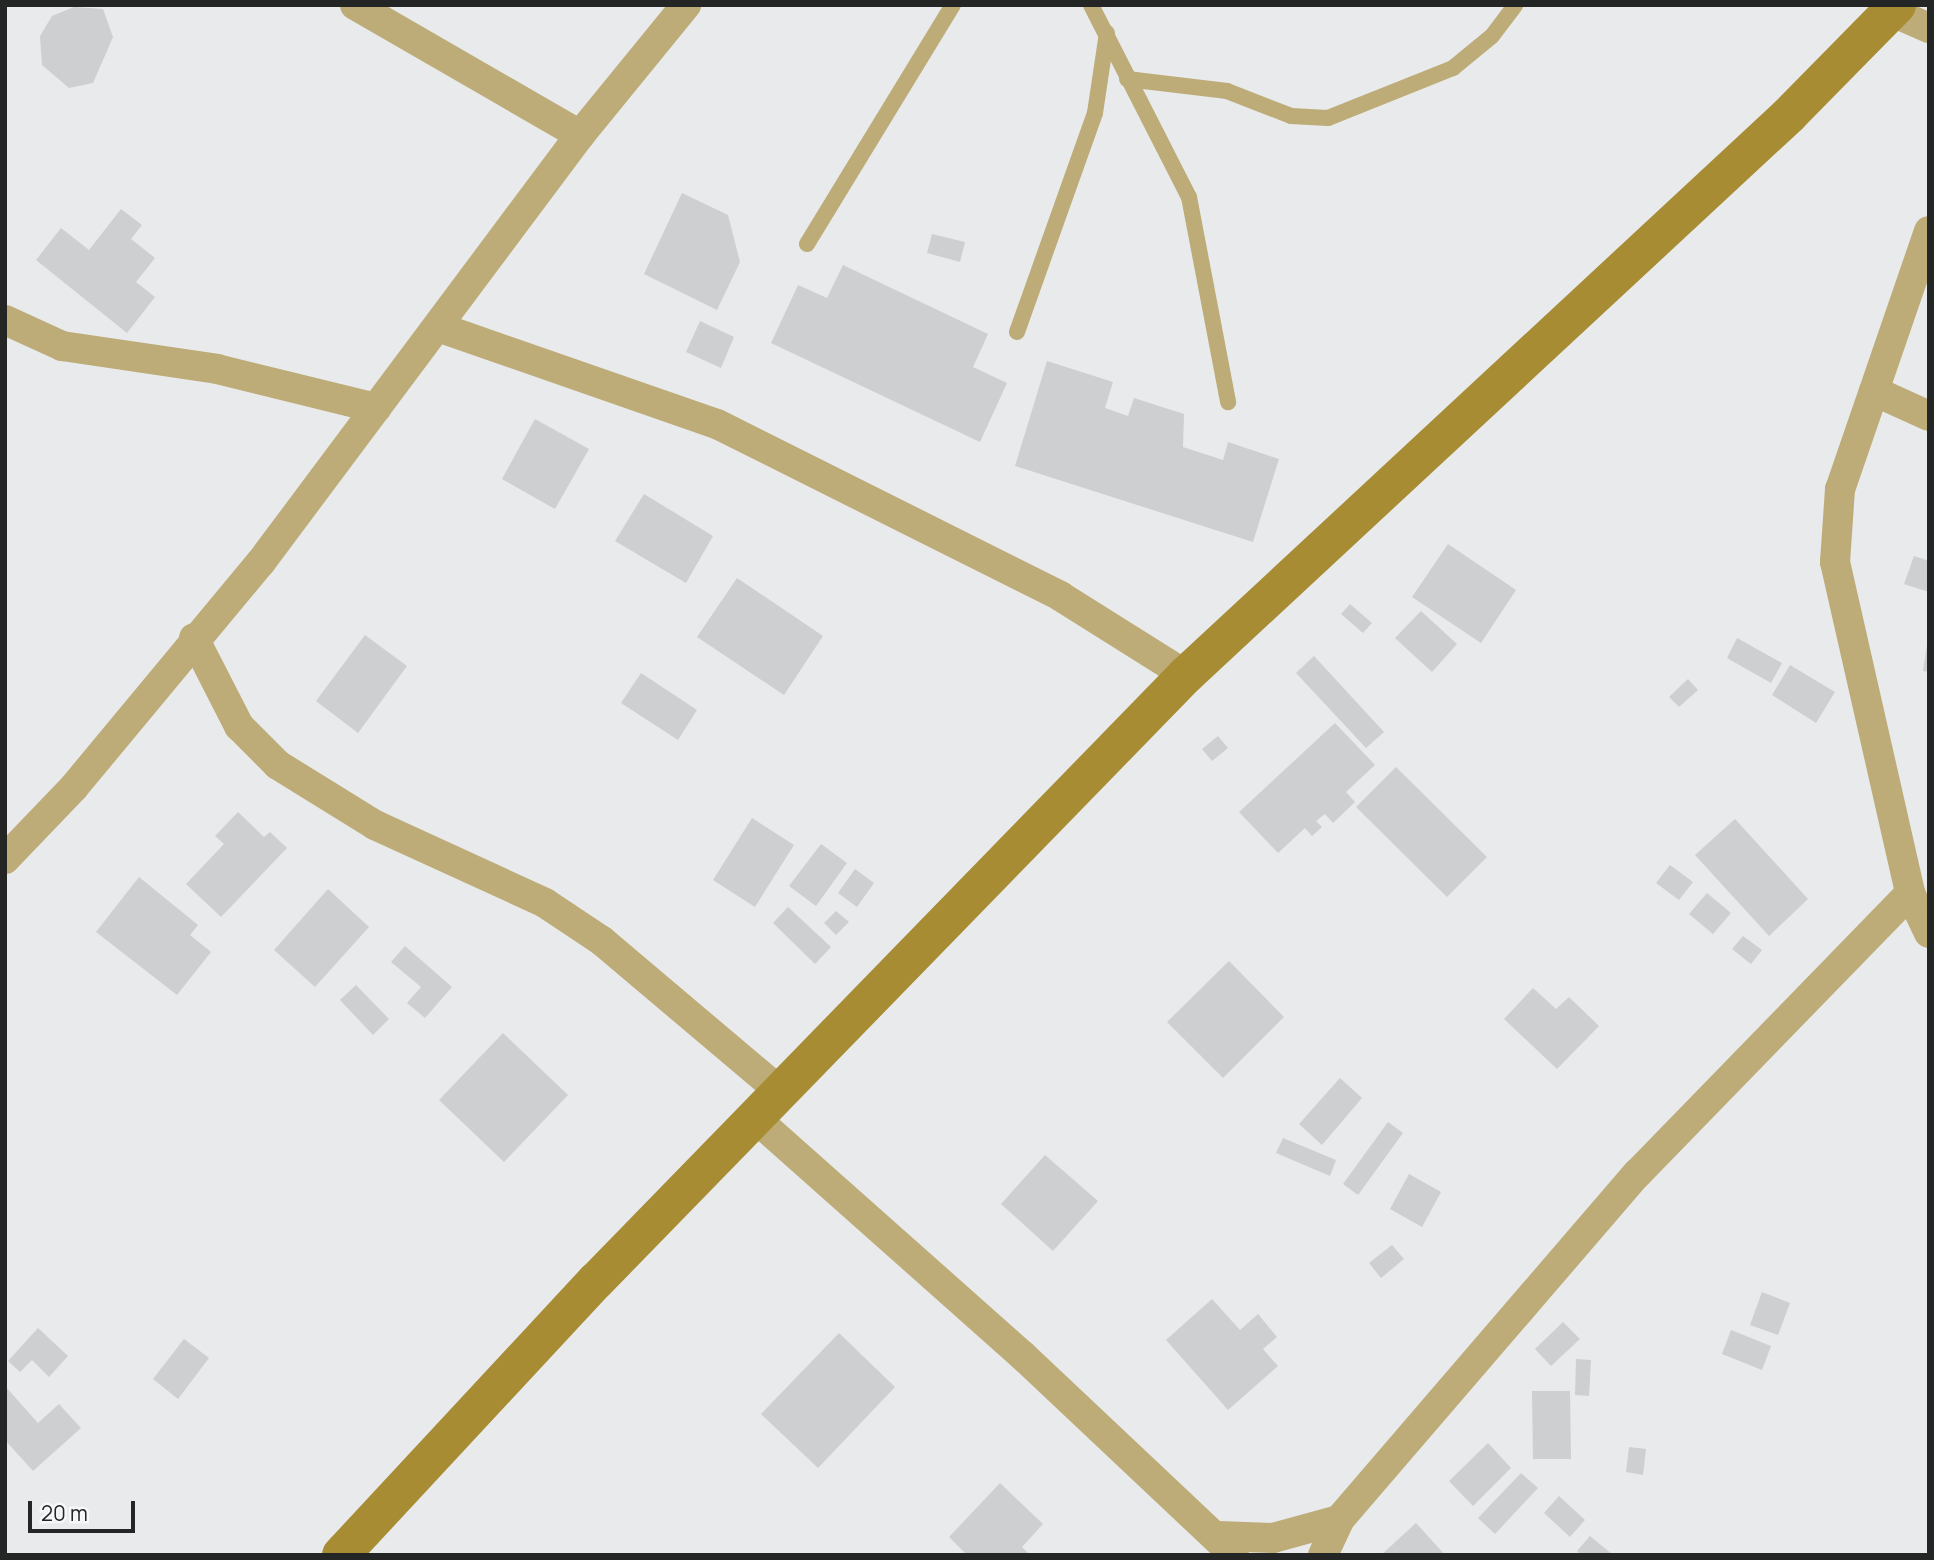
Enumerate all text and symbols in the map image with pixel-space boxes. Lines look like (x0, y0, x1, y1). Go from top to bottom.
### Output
scale bar (32, 1486, 138, 1530)
text: 20 m (41, 1499, 88, 1527)

